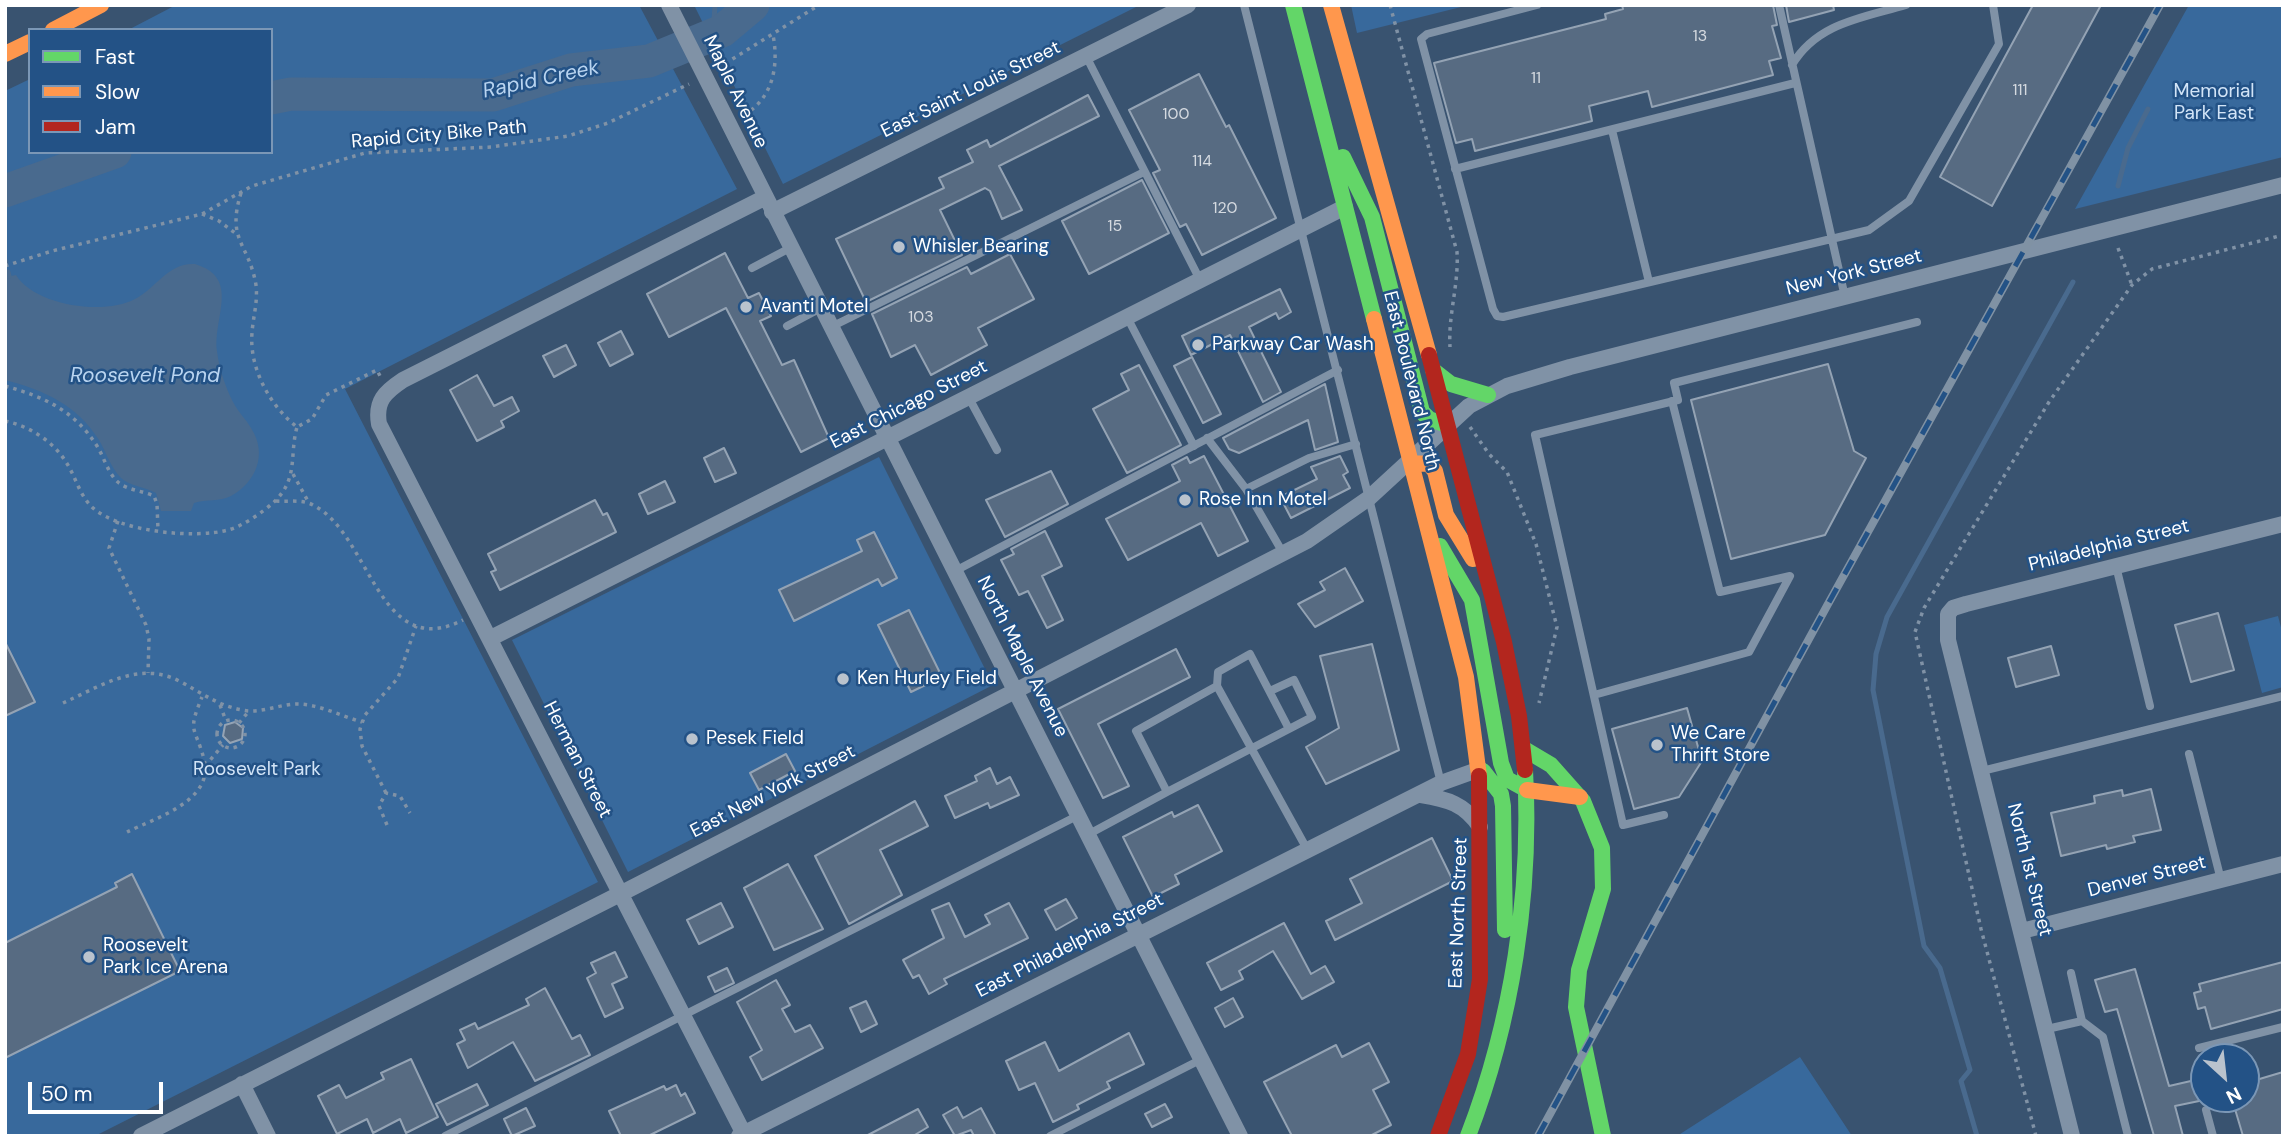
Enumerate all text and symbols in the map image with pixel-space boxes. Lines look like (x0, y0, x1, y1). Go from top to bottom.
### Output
house number: 13 (1693, 27, 1707, 47)
legend (28, 28, 273, 154)
street label: Maple Avenue (698, 32, 772, 152)
street label: East Saint Louis Street (878, 37, 1064, 143)
text: Fast (95, 43, 135, 71)
water label: Rapid Creek (480, 55, 602, 105)
house number: 11 (1531, 69, 1541, 89)
text: Slow (95, 78, 140, 106)
house number: 111 (2013, 81, 2027, 101)
park label: Memorial Park East (2173, 81, 2255, 125)
house number: 100 (1163, 105, 1189, 125)
text: Jam (95, 113, 136, 141)
street label: Rapid City Bike Path (350, 116, 528, 154)
house number: 114 (1192, 152, 1212, 172)
house number: 120 (1213, 199, 1237, 219)
house number: 15 (1108, 217, 1122, 237)
place label: Whisler Bearing (913, 236, 1049, 258)
marker: Whisler Bearing (891, 239, 907, 255)
street label: New York Street (1784, 245, 1924, 301)
street label: East Boulevard North (1378, 289, 1444, 473)
place label: Avanti Motel (760, 296, 869, 318)
marker: Avanti Motel (738, 299, 754, 315)
house number: 103 (908, 308, 934, 328)
place label: Parkway Car Wash (1212, 334, 1374, 356)
marker: Parkway Car Wash (1190, 337, 1206, 353)
street label: East Chicago Street (827, 355, 991, 455)
water label: Roosevelt Pond (70, 363, 220, 389)
place label: Rose Inn Motel (1199, 489, 1327, 511)
marker: Rose Inn Motel (1177, 492, 1193, 508)
street label: Philadelphia Street (2026, 515, 2192, 577)
street label: North Maple Avenue (972, 573, 1072, 741)
place label: Ken Hurley Field (857, 668, 997, 690)
marker: Ken Hurley Field (835, 671, 851, 687)
street label: Herman Street (538, 698, 616, 822)
place label: We Care Thrift Store (1671, 723, 1770, 767)
place label: Pesek Field (706, 728, 804, 750)
marker: Pesek Field (684, 731, 700, 747)
marker: We Care Thrift Store (1649, 737, 1665, 753)
street label: East New York Street (687, 741, 859, 843)
park label: Roosevelt Park (193, 759, 321, 781)
street label: North 1st Street (2001, 801, 2057, 939)
street label: East North Street (1445, 837, 1473, 989)
street label: Denver Street (2086, 851, 2208, 903)
street label: East Philadelphia Street (972, 889, 1168, 1003)
place label: Roosevelt Park Ice Arena (103, 935, 228, 979)
marker: Roosevelt Park Ice Arena (81, 949, 97, 965)
north arrow (2190, 1043, 2260, 1113)
scale bar (32, 1068, 166, 1112)
text: 50 m (41, 1080, 92, 1108)
text: N (2222, 1081, 2246, 1110)

